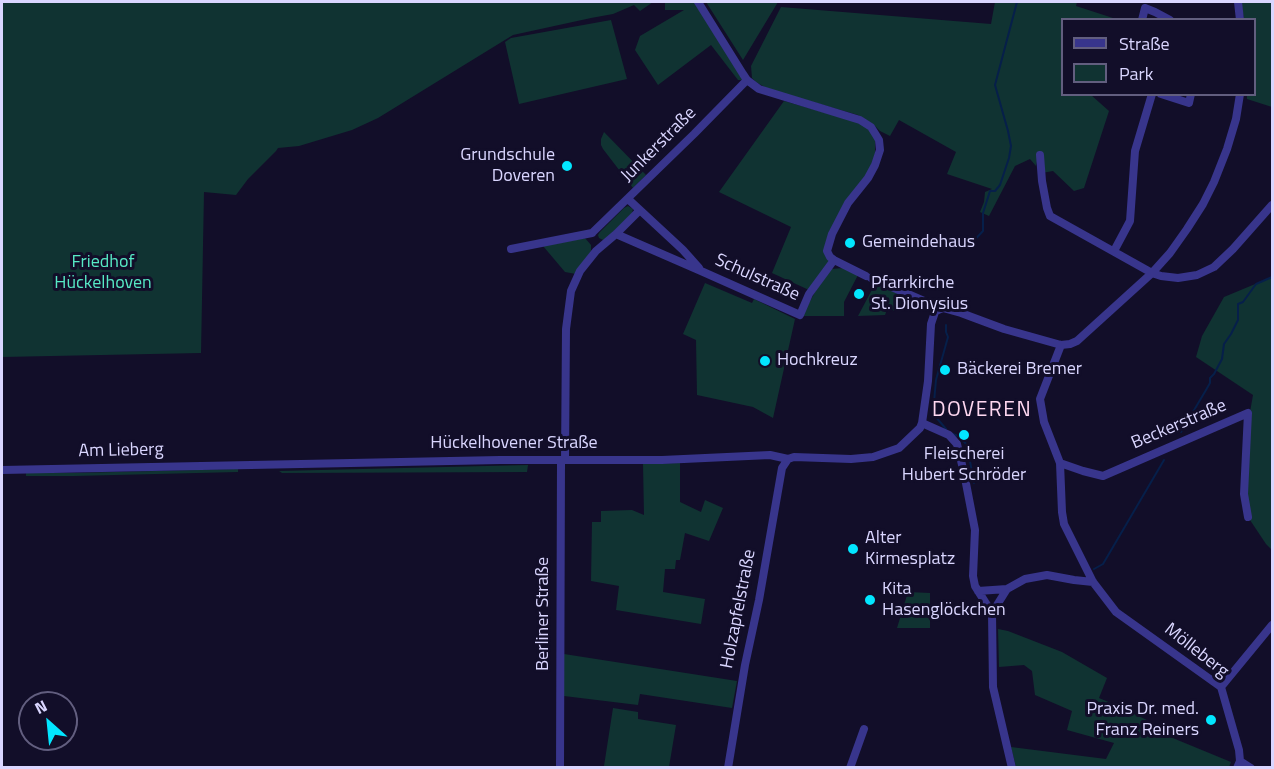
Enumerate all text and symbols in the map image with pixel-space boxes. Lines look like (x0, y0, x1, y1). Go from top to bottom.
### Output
legend (1061, 18, 1256, 96)
text: Straße (1119, 30, 1170, 57)
text: Park (1119, 60, 1153, 87)
street label: Junkerstraße (617, 103, 701, 187)
place label: Grundschule Doveren (460, 145, 555, 188)
marker: Grundschule Doveren (560, 159, 574, 173)
place label: Gemeindehaus (862, 232, 975, 254)
marker: Gemeindehaus (843, 236, 857, 250)
street label: Schulstraße (711, 250, 803, 306)
park label: Friedhof Hückelhoven (54, 252, 152, 294)
place label: Pfarrkirche St. Dionysius (871, 273, 968, 316)
marker: Pfarrkirche St. Dionysius (852, 287, 866, 301)
place label: Hochkreuz (777, 350, 858, 372)
marker: Hochkreuz (758, 354, 772, 368)
place label: Bäckerei Bremer (957, 359, 1082, 381)
marker: Bäckerei Bremer (938, 363, 952, 377)
street label: Beckerstraße (1128, 395, 1230, 455)
district label: DOVEREN (932, 398, 1032, 424)
marker: Fleischerei Hubert Schröder (957, 428, 971, 442)
street label: Hückelhovener Straße (430, 433, 598, 455)
street label: Am Lieberg (78, 439, 164, 463)
place label: Fleischerei Hubert Schröder (902, 444, 1026, 486)
place label: Alter Kirmesplatz (865, 528, 955, 570)
marker: Alter Kirmesplatz (846, 542, 860, 556)
street label: Holzapfelstraße (717, 548, 761, 670)
street label: Berliner Straße (533, 557, 555, 671)
place label: Kita Hasenglöckchen (882, 579, 1006, 622)
marker: Kita Hasenglöckchen (863, 593, 877, 607)
street label: Mölleberg (1159, 619, 1233, 683)
north arrow (18, 691, 78, 751)
text: N (30, 694, 51, 720)
place label: Praxis Dr. med. Franz Reiners (1086, 699, 1199, 742)
marker: Praxis Dr. med. Franz Reiners (1204, 713, 1218, 727)

